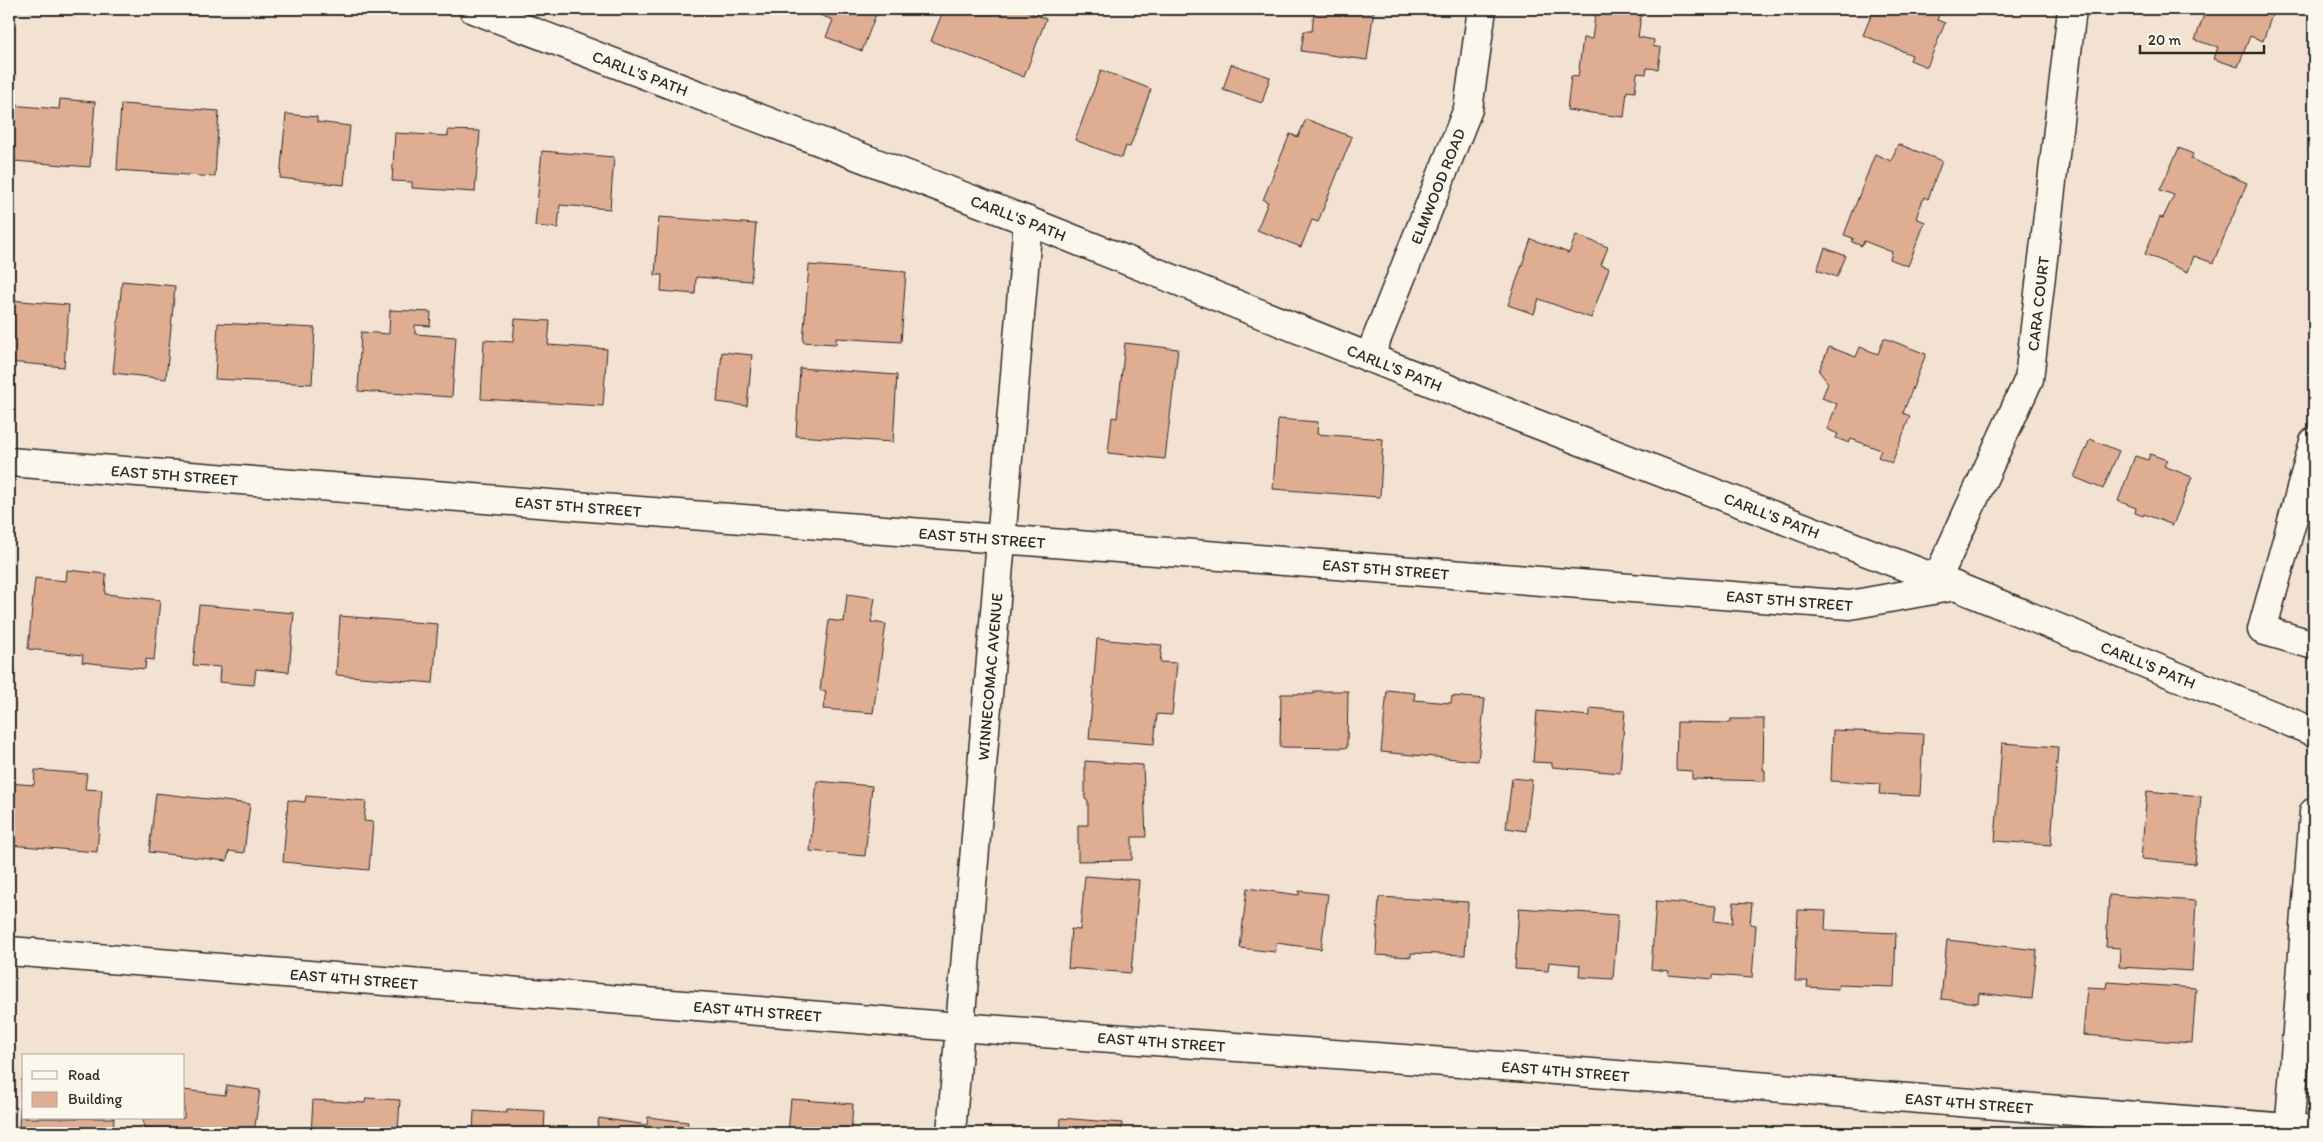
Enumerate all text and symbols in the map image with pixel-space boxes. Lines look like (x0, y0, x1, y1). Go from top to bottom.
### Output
scale bar (2140, 22, 2264, 54)
text: 20 m (2148, 31, 2182, 49)
street label: CARLL'S PATH (590, 46, 691, 100)
street label: ELMWOOD ROAD (1406, 125, 1469, 247)
street label: CARLL'S PATH (968, 190, 1069, 245)
street label: CARA COURT (2023, 255, 2053, 352)
street label: CARLL'S PATH (1344, 340, 1445, 395)
street label: EAST 5TH STREET (110, 460, 239, 489)
street label: CARLL'S PATH (1721, 488, 1822, 542)
street label: EAST 5TH STREET (514, 492, 642, 521)
street label: EAST 5TH STREET (918, 523, 1046, 552)
street label: EAST 5TH STREET (1322, 555, 1450, 583)
street label: EAST 5TH STREET (1725, 586, 1854, 615)
street label: WINNECOMAC AVENUE (973, 592, 1006, 761)
street label: CARLL'S PATH (2098, 637, 2199, 692)
street label: EAST 4TH STREET (289, 964, 419, 993)
street label: EAST 4TH STREET (693, 996, 822, 1025)
street label: EAST 4TH STREET (1097, 1027, 1226, 1056)
legend (22, 1054, 185, 1120)
street label: EAST 4TH STREET (1501, 1057, 1630, 1085)
text: Road (68, 1066, 101, 1084)
street label: EAST 4TH STREET (1904, 1088, 2034, 1117)
text: Building (68, 1090, 122, 1108)

